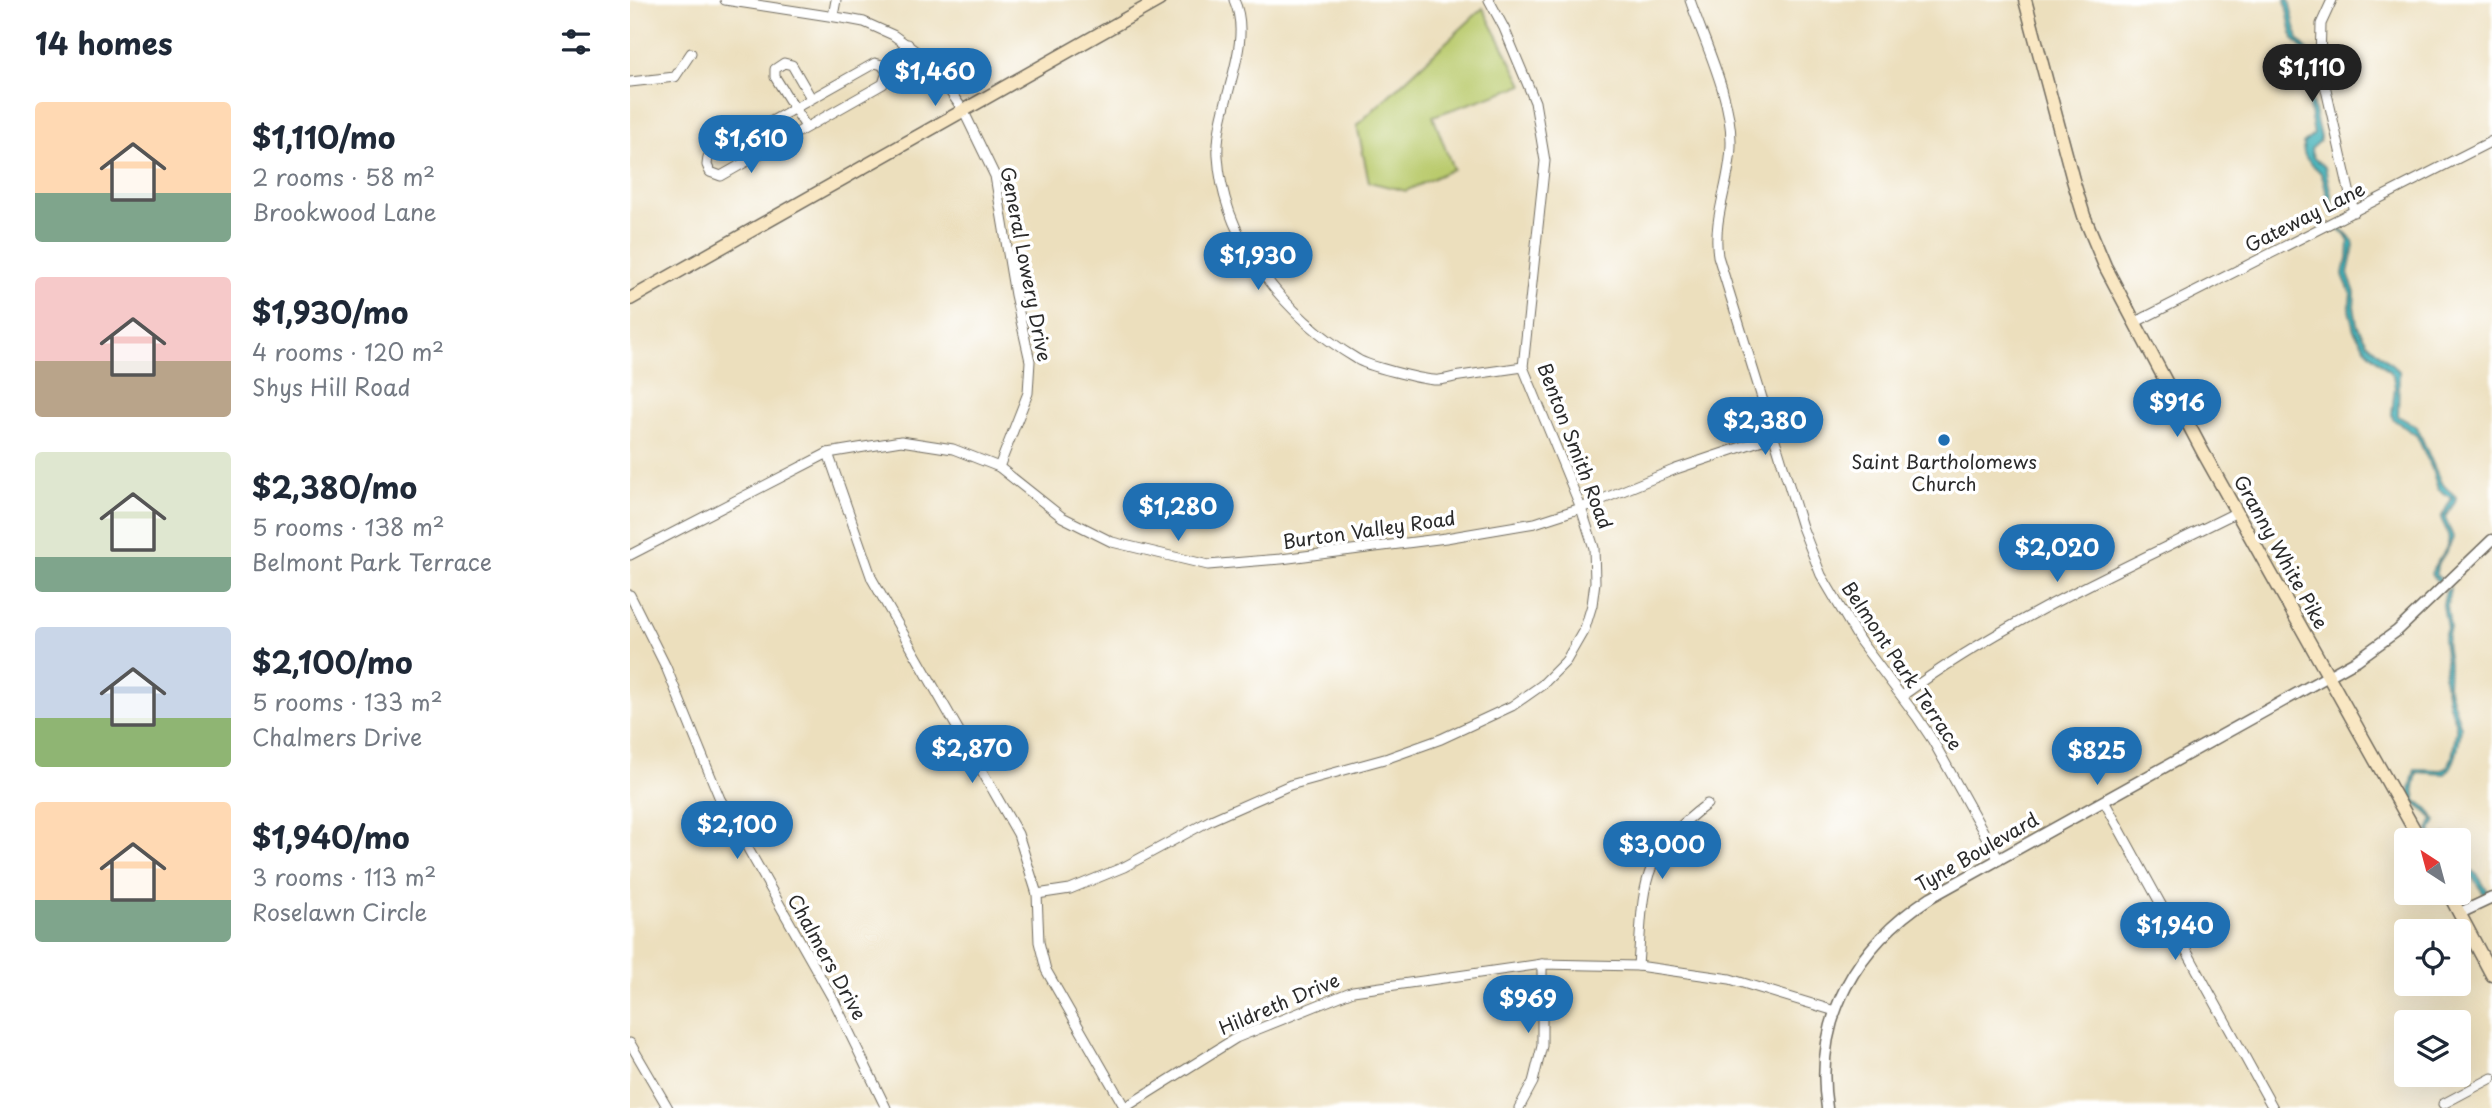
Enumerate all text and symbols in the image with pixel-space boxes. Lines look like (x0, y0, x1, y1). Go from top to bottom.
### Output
text: 14 homes (35, 20, 173, 65)
icon: filters (557, 23, 595, 61)
pin: $1,110 (2255, 44, 2369, 104)
pin: $1,460 (878, 48, 992, 108)
text: $1,110 (2279, 49, 2345, 84)
text: $1,460 (895, 53, 975, 88)
text: $1,110/mo (252, 114, 396, 159)
pin: $1,610 (694, 116, 808, 175)
text: $1,610 (714, 120, 788, 155)
icon: home (91, 130, 175, 214)
text: 2 rooms · 58 m² (252, 159, 435, 194)
street label: General Lowery Drive (994, 164, 1060, 364)
street label: Gateway Lane (2240, 174, 2370, 258)
text: Brookwood Lane (252, 194, 437, 229)
pin: $1,930 (1201, 232, 1315, 292)
text: $1,930 (1220, 237, 1296, 272)
text: $1,930/mo (252, 289, 408, 334)
icon: home (91, 305, 175, 389)
text: 4 rooms · 120 m² (252, 334, 444, 369)
street label: Benton Smith Road (1531, 359, 1621, 533)
text: Shys Hill Road (252, 369, 411, 404)
pin: $916 (2136, 380, 2218, 439)
text: $916 (2149, 384, 2205, 419)
pin: $2,380 (1708, 398, 1822, 457)
text: $2,380 (1723, 402, 1807, 437)
marker: Saint Bartholomews Church (1936, 432, 1952, 448)
place label: Saint Bartholomews Church (1851, 447, 2037, 497)
text: $2,380/mo (252, 464, 417, 509)
street label: Granny White Pike (2228, 469, 2336, 634)
icon: home (91, 480, 175, 564)
pin: $1,280 (1121, 484, 1235, 543)
text: $1,280 (1139, 488, 1217, 523)
street label: Burton Valley Road (1281, 503, 1457, 555)
text: 5 rooms · 138 m² (252, 509, 445, 544)
pin: $2,020 (2000, 524, 2114, 584)
text: $2,020 (2015, 529, 2099, 564)
text: Belmont Park Terrace (252, 544, 492, 579)
street label: Belmont Park Terrace (1836, 575, 1970, 755)
text: $2,100/mo (252, 639, 413, 684)
icon: home (91, 655, 175, 739)
text: 5 rooms · 133 m² (252, 684, 443, 719)
text: Chalmers Drive (252, 719, 422, 754)
pin: $2,870 (915, 726, 1029, 785)
pin: $825 (2056, 728, 2138, 787)
text: $2,870 (932, 730, 1012, 765)
text: $825 (2068, 732, 2126, 767)
pin: $2,100 (680, 802, 794, 861)
street label: Tyne Boulevard (1910, 804, 2043, 898)
text: $2,100 (697, 806, 777, 841)
text: $1,940/mo (252, 814, 410, 859)
pin: $3,000 (1605, 822, 1719, 881)
text: $3,000 (1619, 826, 1705, 861)
north arrow (2394, 828, 2471, 905)
map controls (2394, 828, 2471, 1087)
icon: home (91, 830, 175, 914)
text: 3 rooms · 113 m² (252, 859, 436, 894)
street label: Chalmers Drive (782, 888, 874, 1025)
text: Roselawn Circle (252, 894, 427, 929)
pin: $1,940 (2118, 902, 2232, 962)
text: $1,940 (2136, 907, 2214, 942)
button: locate (2394, 919, 2471, 996)
street label: Hildreth Drive (1214, 965, 1343, 1041)
pin: $969 (1487, 976, 1569, 1035)
text: $969 (1499, 980, 1557, 1015)
button: layers (2394, 1010, 2471, 1087)

